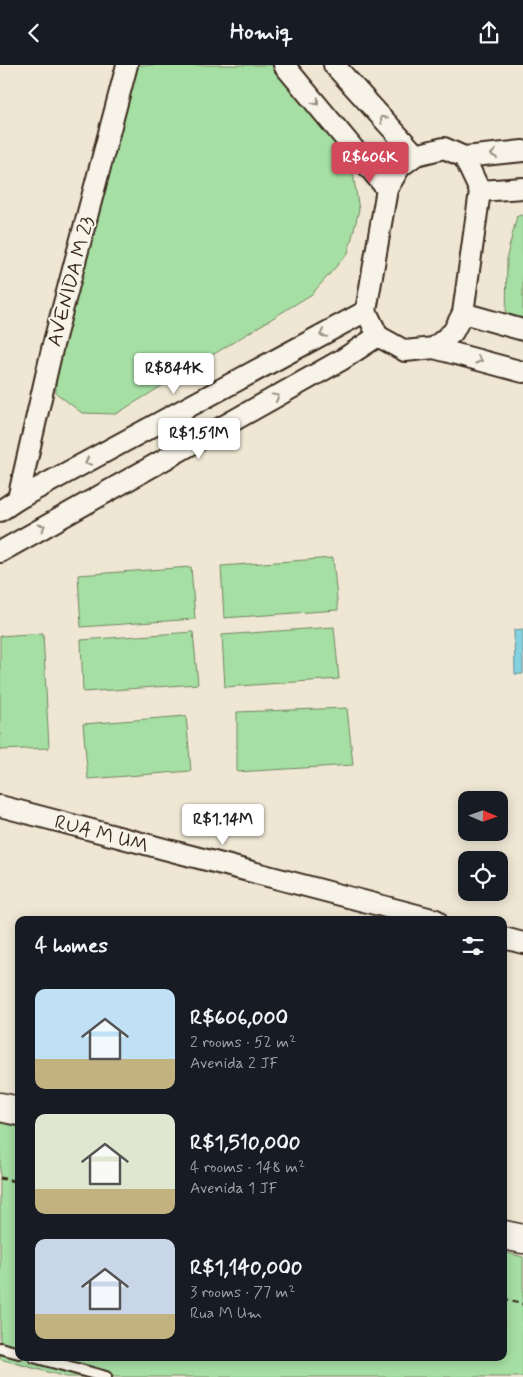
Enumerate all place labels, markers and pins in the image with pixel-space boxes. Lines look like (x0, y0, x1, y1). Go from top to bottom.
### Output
pin: R$606K (329, 141, 411, 184)
pin: R$844K (133, 353, 215, 395)
pin: R$1.51M (153, 417, 245, 460)
pin: R$1.14M (177, 803, 269, 846)

